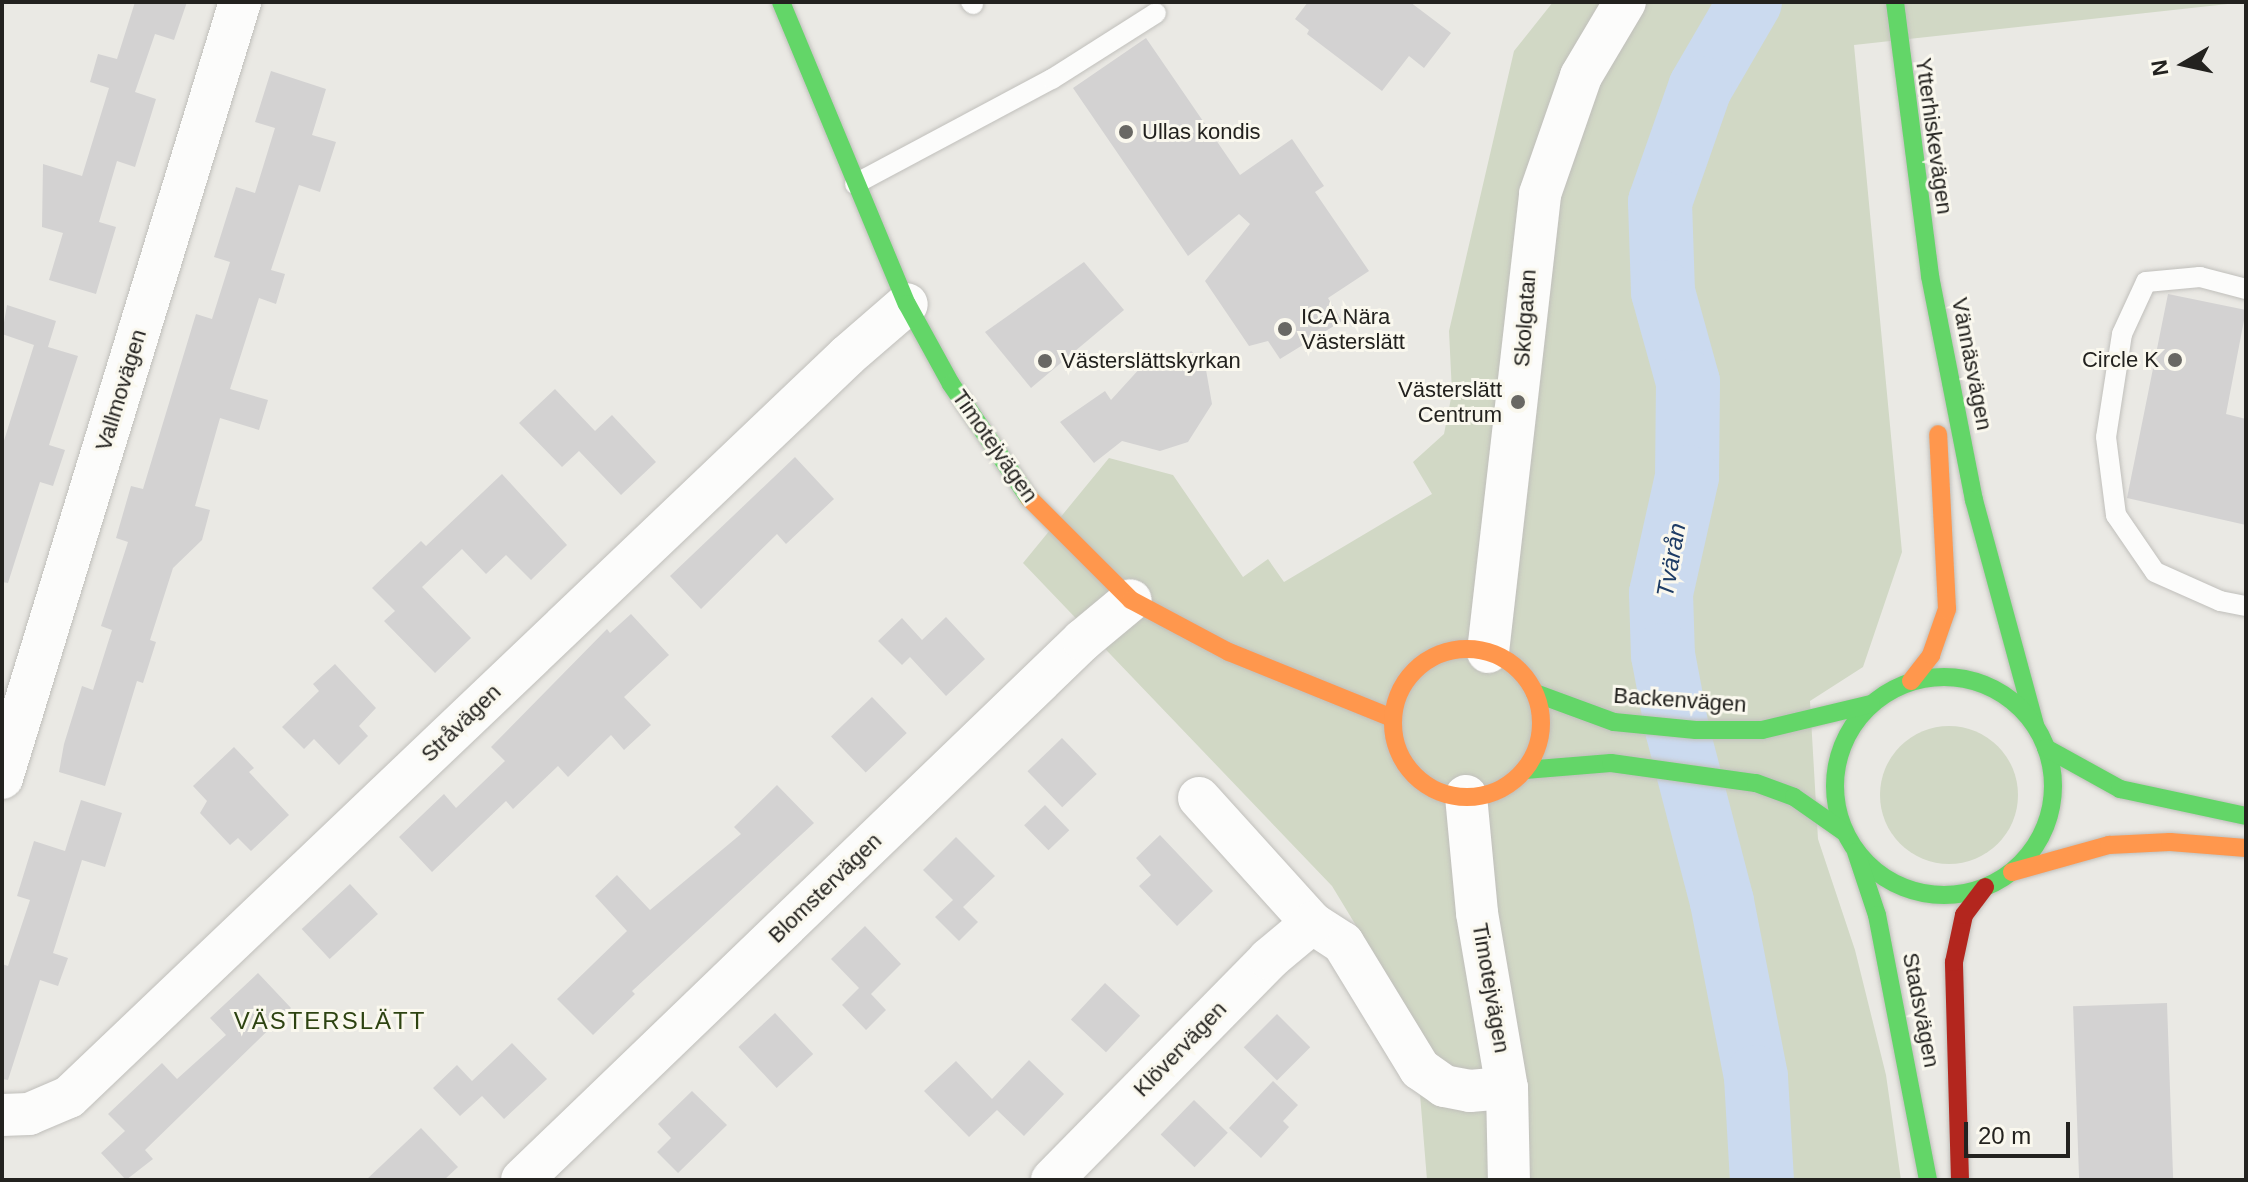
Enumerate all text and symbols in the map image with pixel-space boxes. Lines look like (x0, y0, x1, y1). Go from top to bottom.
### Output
north arrow (2144, 24, 2224, 104)
street label: Ytterhiskevägen (1910, 56, 1958, 216)
text: N (2146, 58, 2173, 78)
place label: Ullas kondis (1142, 119, 1261, 145)
marker: Ullas kondis (1117, 123, 1135, 141)
street label: Skolgatan (1508, 268, 1542, 368)
street label: Vännäsvägen (1946, 295, 1998, 433)
place label: ICA Nära Västerslätt (1301, 303, 1405, 354)
marker: ICA Nära Västerslätt (1276, 320, 1294, 338)
street label: Vallmovägen (90, 326, 152, 454)
place label: Circle K (2082, 347, 2159, 373)
place label: Västerslättskyrkan (1061, 348, 1241, 374)
marker: Circle K (2166, 351, 2184, 369)
marker: Västerslättskyrkan (1036, 352, 1054, 370)
place label: Västerslätt Centrum (1398, 376, 1502, 428)
street label: Timotejvägen (947, 385, 1043, 507)
marker: Västerslätt Centrum (1509, 393, 1527, 411)
water label: Tvärån (1650, 521, 1692, 599)
street label: Stråvägen (416, 679, 506, 767)
street label: Backenvägen (1613, 682, 1747, 718)
street label: Blomstervägen (763, 828, 887, 948)
street label: Timotejvägen (1467, 921, 1515, 1055)
street label: Stadsvägen (1897, 950, 1945, 1070)
street label: Klövervägen (1128, 996, 1232, 1102)
district label: VÄSTERSLÄTT (234, 1007, 426, 1035)
scale bar (1968, 1106, 2074, 1156)
text: 20 m (1978, 1122, 2031, 1149)

